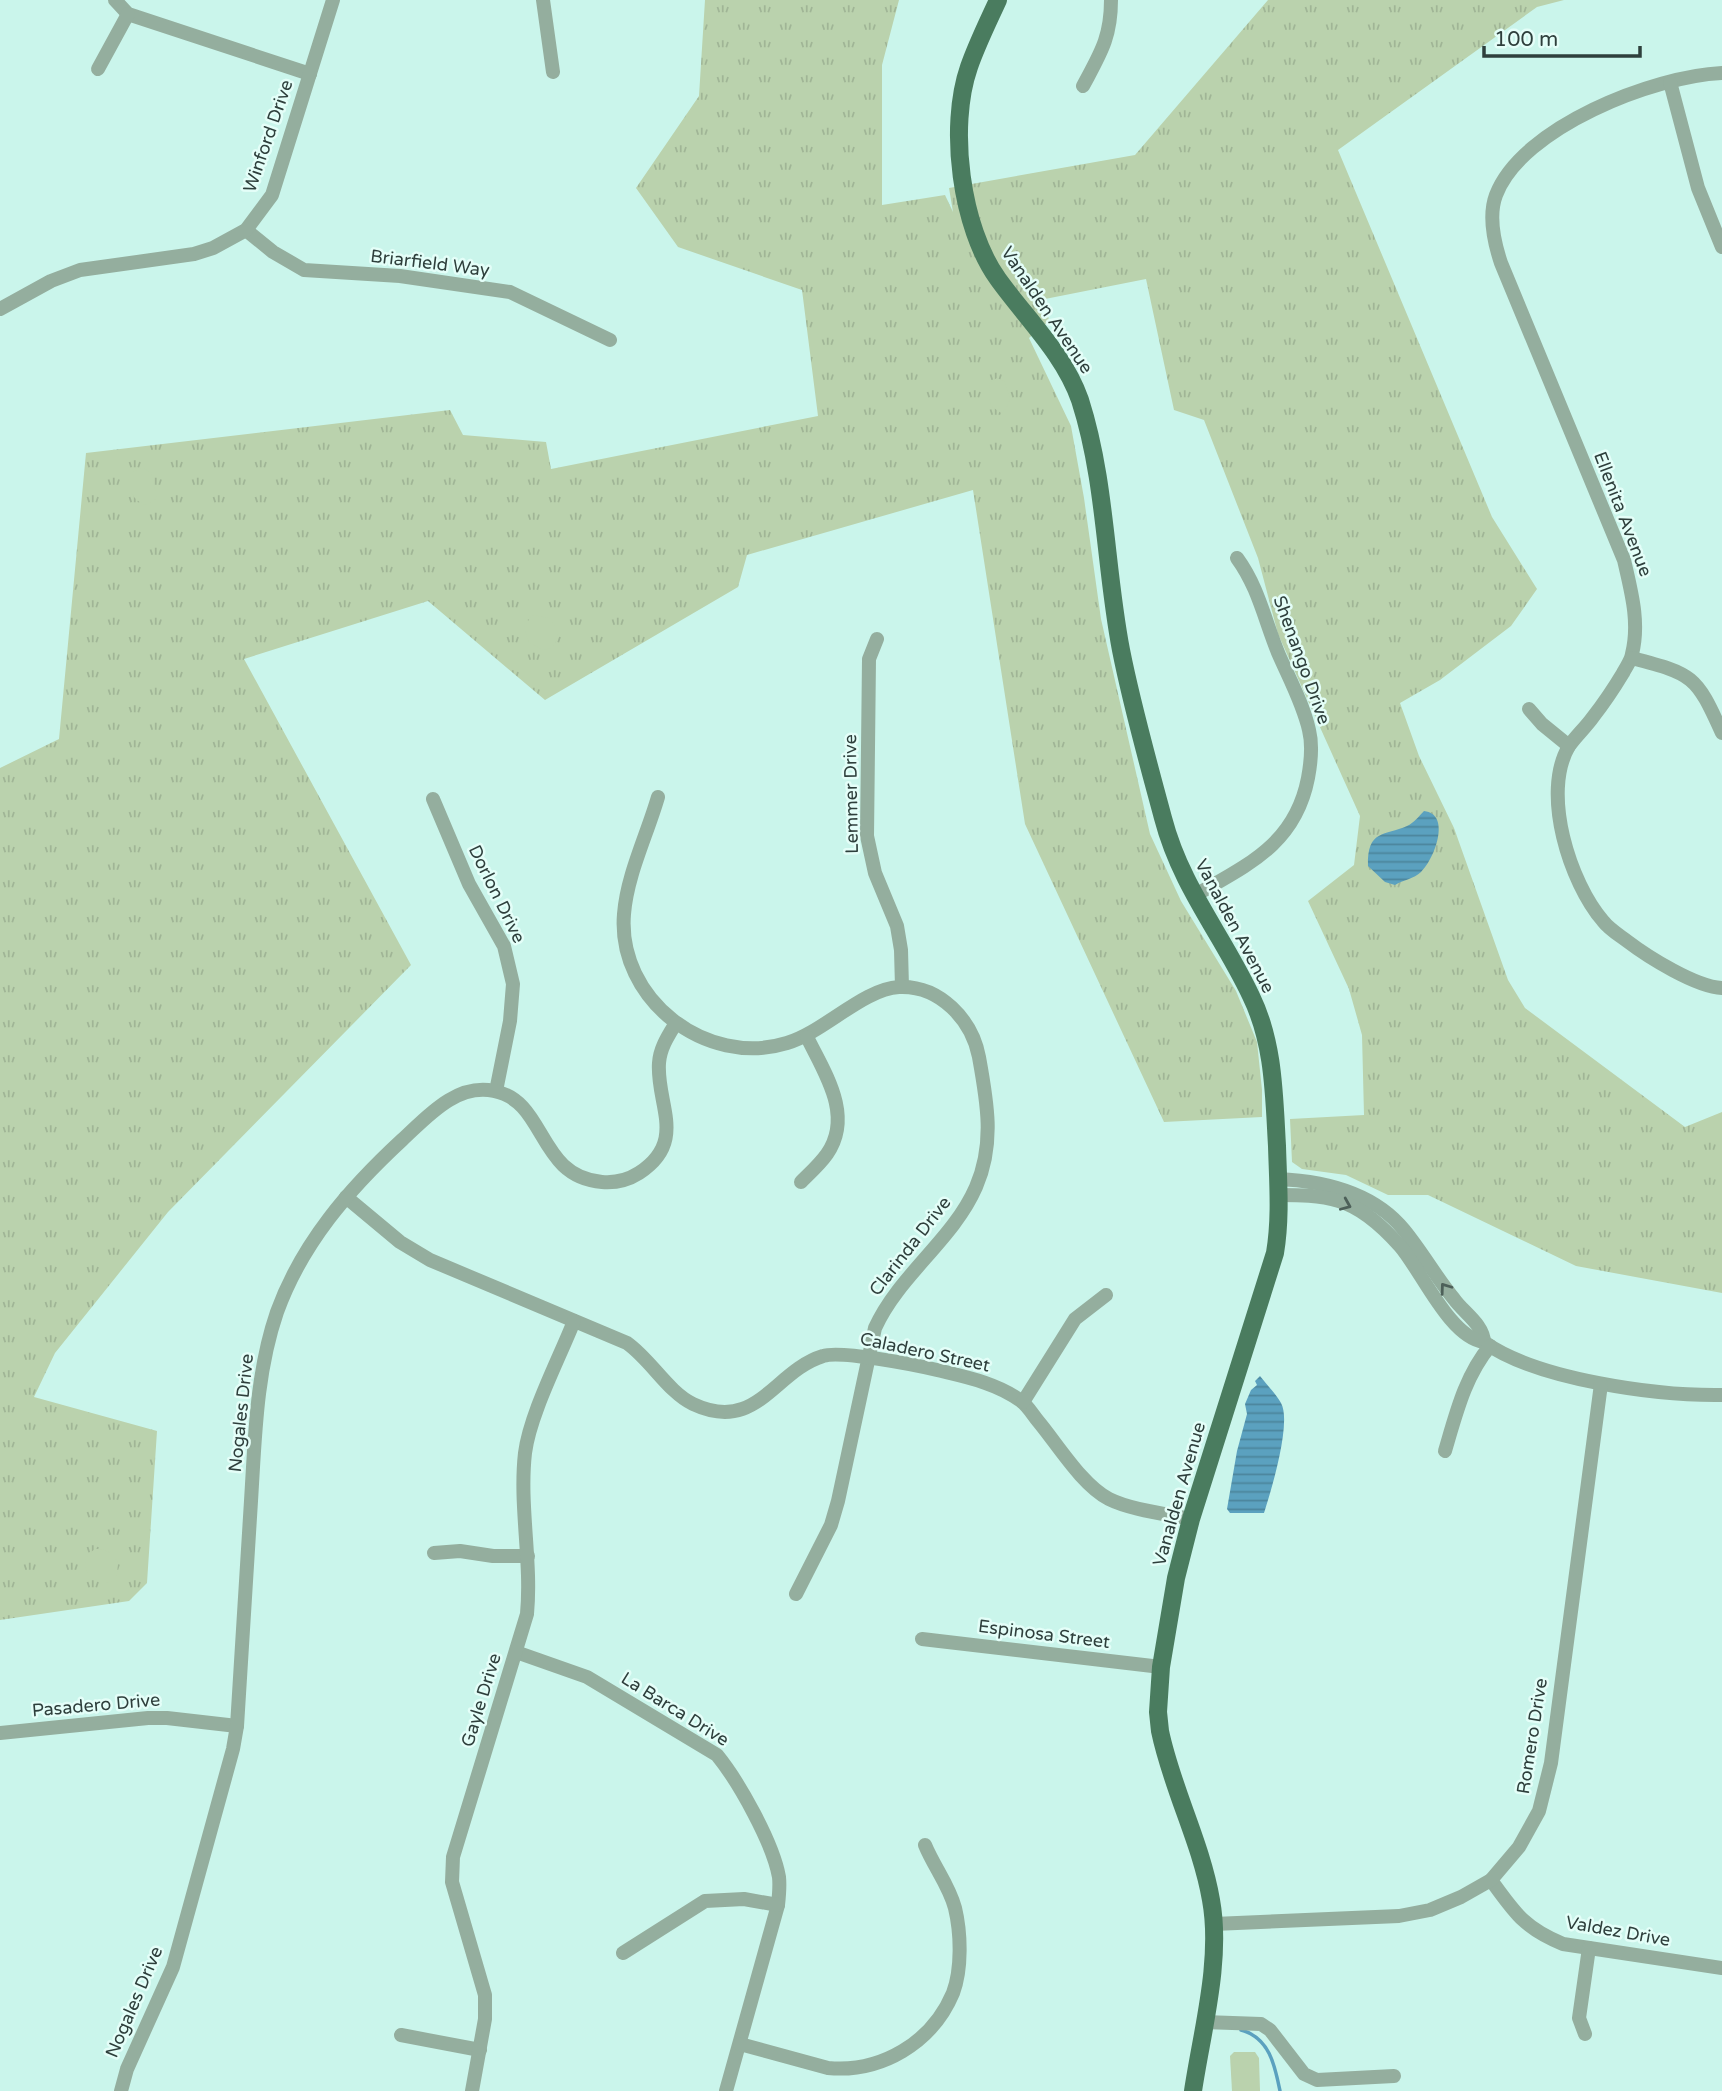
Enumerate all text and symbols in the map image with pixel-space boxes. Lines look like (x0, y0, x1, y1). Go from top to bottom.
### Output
scale bar (1484, 14, 1640, 58)
text: 100 m (1494, 27, 1558, 52)
street label: Winford Drive (238, 77, 298, 195)
street label: Vanalden Avenue (996, 242, 1098, 378)
street label: Briarfield Way (369, 245, 491, 281)
street label: Ellenita Avenue (1589, 448, 1657, 580)
street label: Shenango Drive (1268, 593, 1336, 727)
street label: Lemmer Drive (839, 734, 863, 854)
street label: Dorlon Drive (464, 841, 530, 947)
street label: Vanalden Avenue (1190, 855, 1280, 997)
street label: Clarinda Drive (864, 1192, 956, 1300)
one-way arrow (1339, 1196, 1351, 1210)
one-way arrow (1441, 1283, 1453, 1295)
street label: Caladero Street (858, 1327, 992, 1377)
street label: Nogales Drive (224, 1353, 258, 1473)
street label: Vanalden Avenue (1148, 1419, 1210, 1569)
street label: Espinosa Street (977, 1615, 1111, 1653)
street label: Gayle Drive (456, 1650, 506, 1750)
street label: La Barca Drive (617, 1667, 733, 1751)
street label: Romero Drive (1512, 1676, 1552, 1796)
street label: Pasadero Drive (31, 1688, 161, 1722)
street label: Valdez Drive (1564, 1911, 1672, 1951)
street label: Nogales Drive (101, 1943, 167, 2061)

